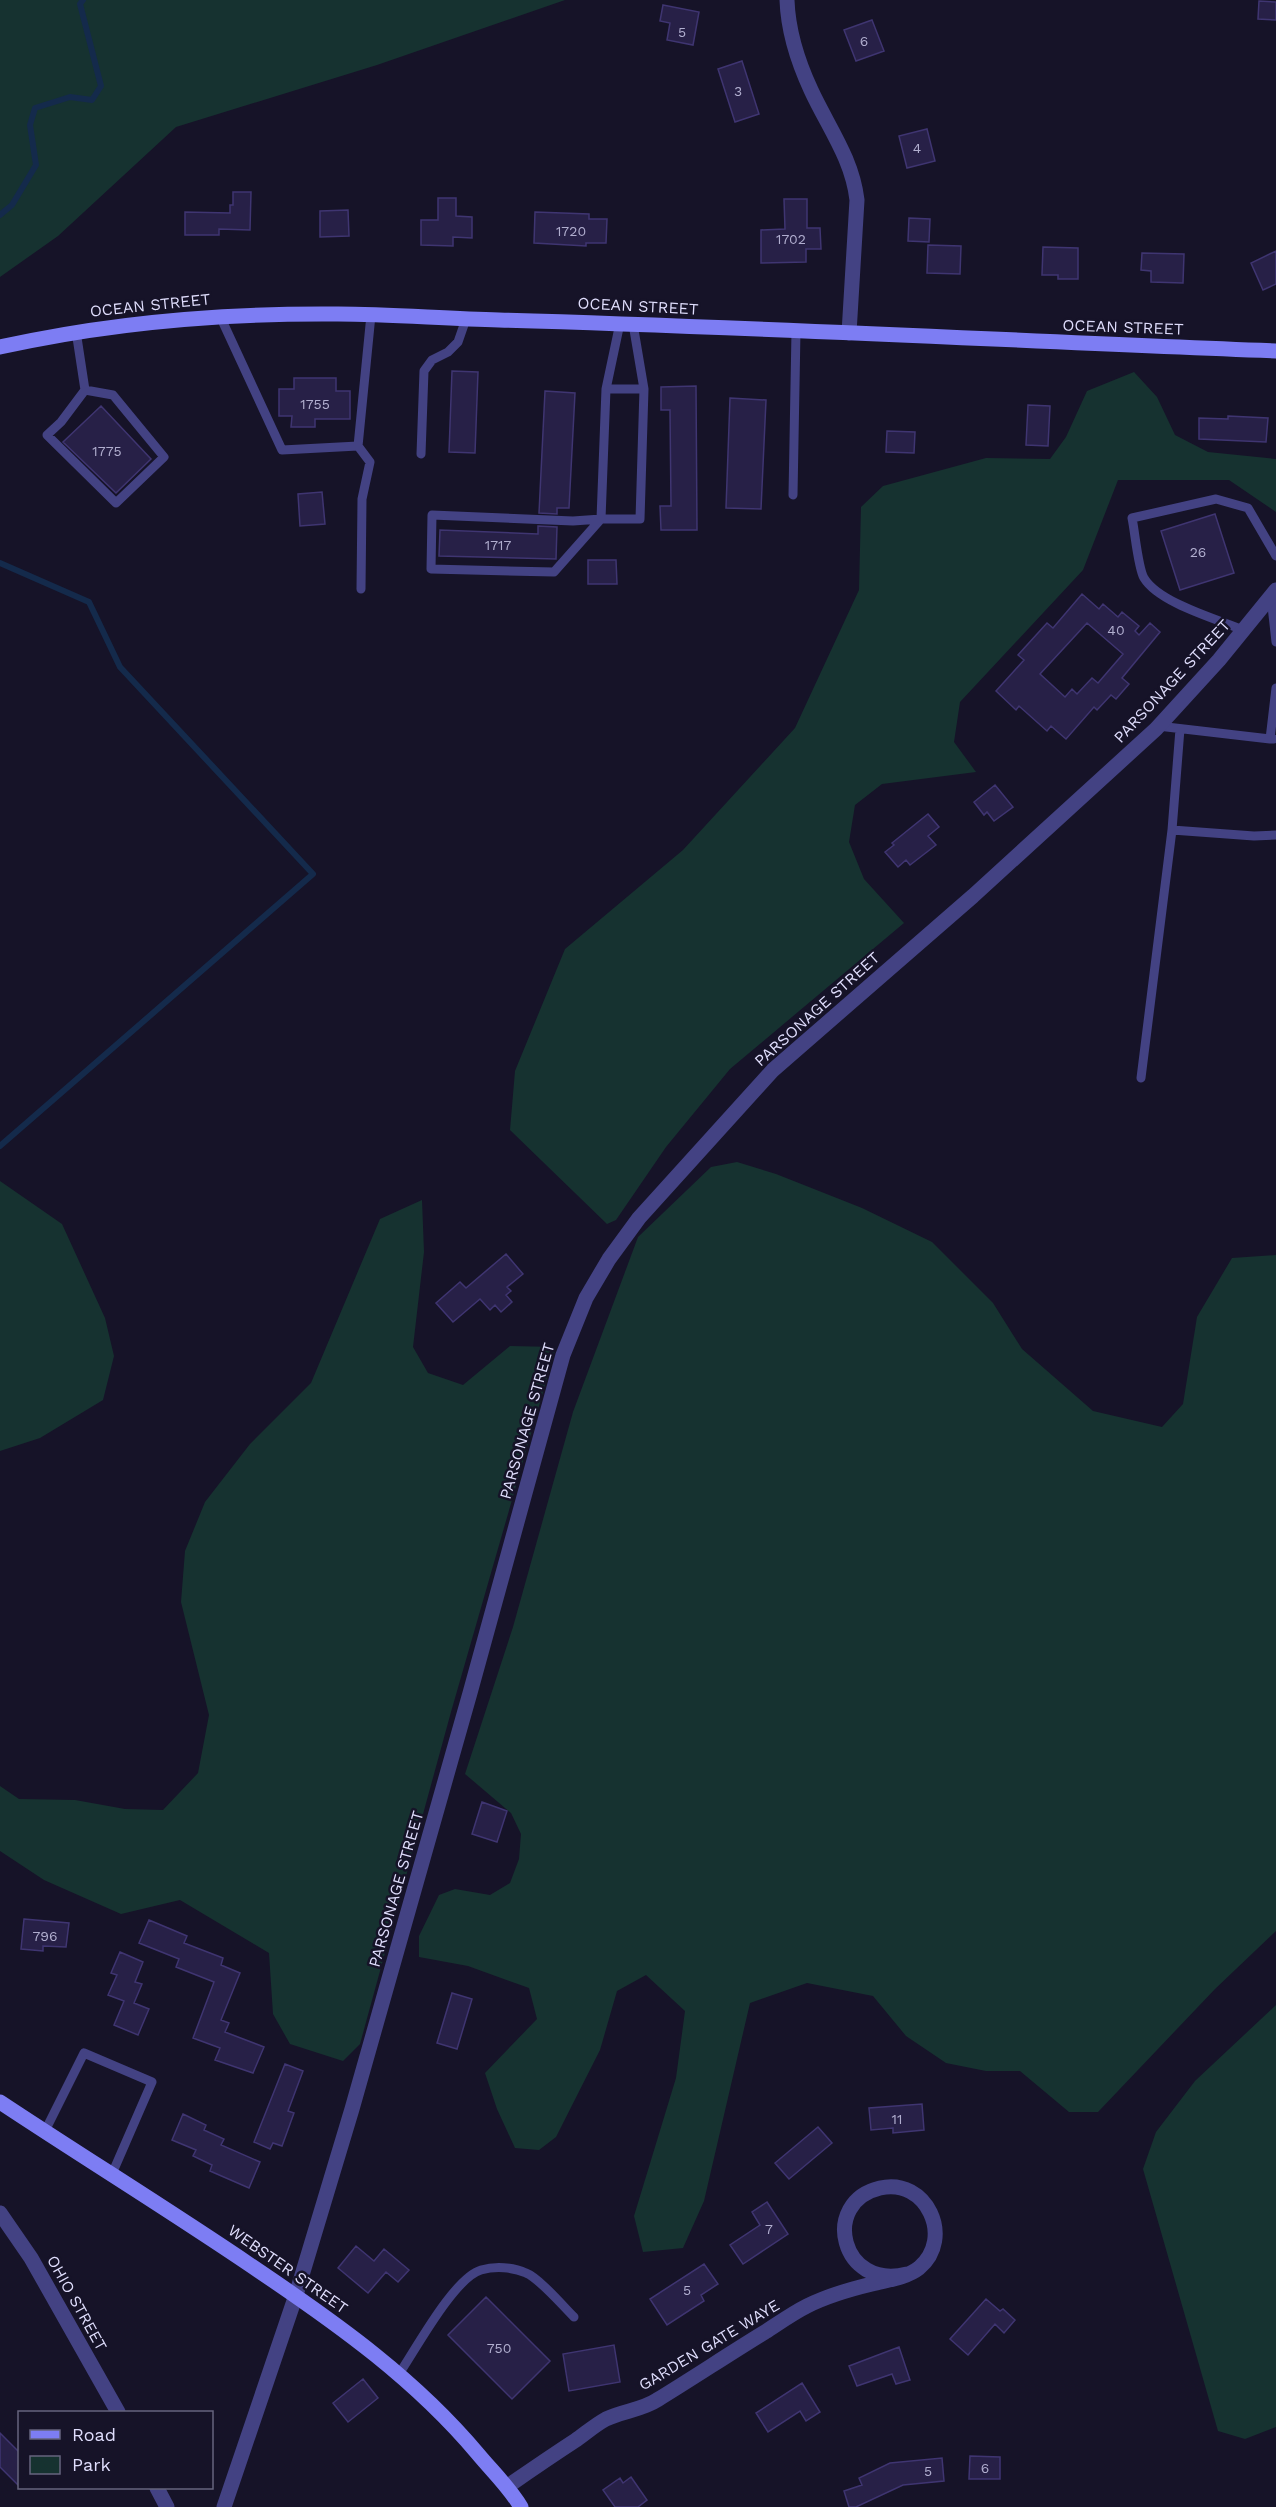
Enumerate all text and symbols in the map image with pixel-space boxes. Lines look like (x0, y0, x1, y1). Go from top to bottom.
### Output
house number: 5 (678, 24, 686, 40)
house number: 6 (860, 33, 868, 49)
house number: 3 (734, 83, 742, 99)
house number: 4 (913, 140, 921, 156)
house number: 1720 (556, 223, 586, 239)
house number: 1702 (776, 231, 806, 247)
street label: OCEAN STREET (89, 289, 212, 321)
street label: OCEAN STREET (577, 293, 699, 319)
street label: OCEAN STREET (1062, 315, 1184, 339)
house number: 1755 (300, 396, 330, 412)
house number: 1775 (92, 443, 122, 459)
house number: 1717 (485, 537, 511, 553)
house number: 26 (1190, 544, 1206, 560)
street label: PARSONAGE STREET (1110, 615, 1234, 747)
house number: 40 (1107, 622, 1125, 638)
street label: PARSONAGE STREET (751, 948, 884, 1070)
street label: PARSONAGE STREET (496, 1340, 559, 1501)
street label: PARSONAGE STREET (365, 1808, 428, 1969)
house number: 796 (32, 1928, 58, 1944)
house number: 11 (892, 2111, 902, 2127)
street label: WEBSTER STREET (224, 2221, 352, 2318)
house number: 7 (765, 2221, 773, 2237)
street label: OHIO STREET (43, 2252, 111, 2354)
house number: 5 (683, 2282, 691, 2298)
street label: GARDEN GATE WAYE (635, 2295, 783, 2395)
house number: 750 (487, 2340, 511, 2356)
legend (18, 2411, 213, 2489)
text: Road (72, 2424, 116, 2445)
text: Park (72, 2454, 111, 2475)
house number: 6 (981, 2460, 989, 2476)
house number: 5 (924, 2463, 932, 2479)

